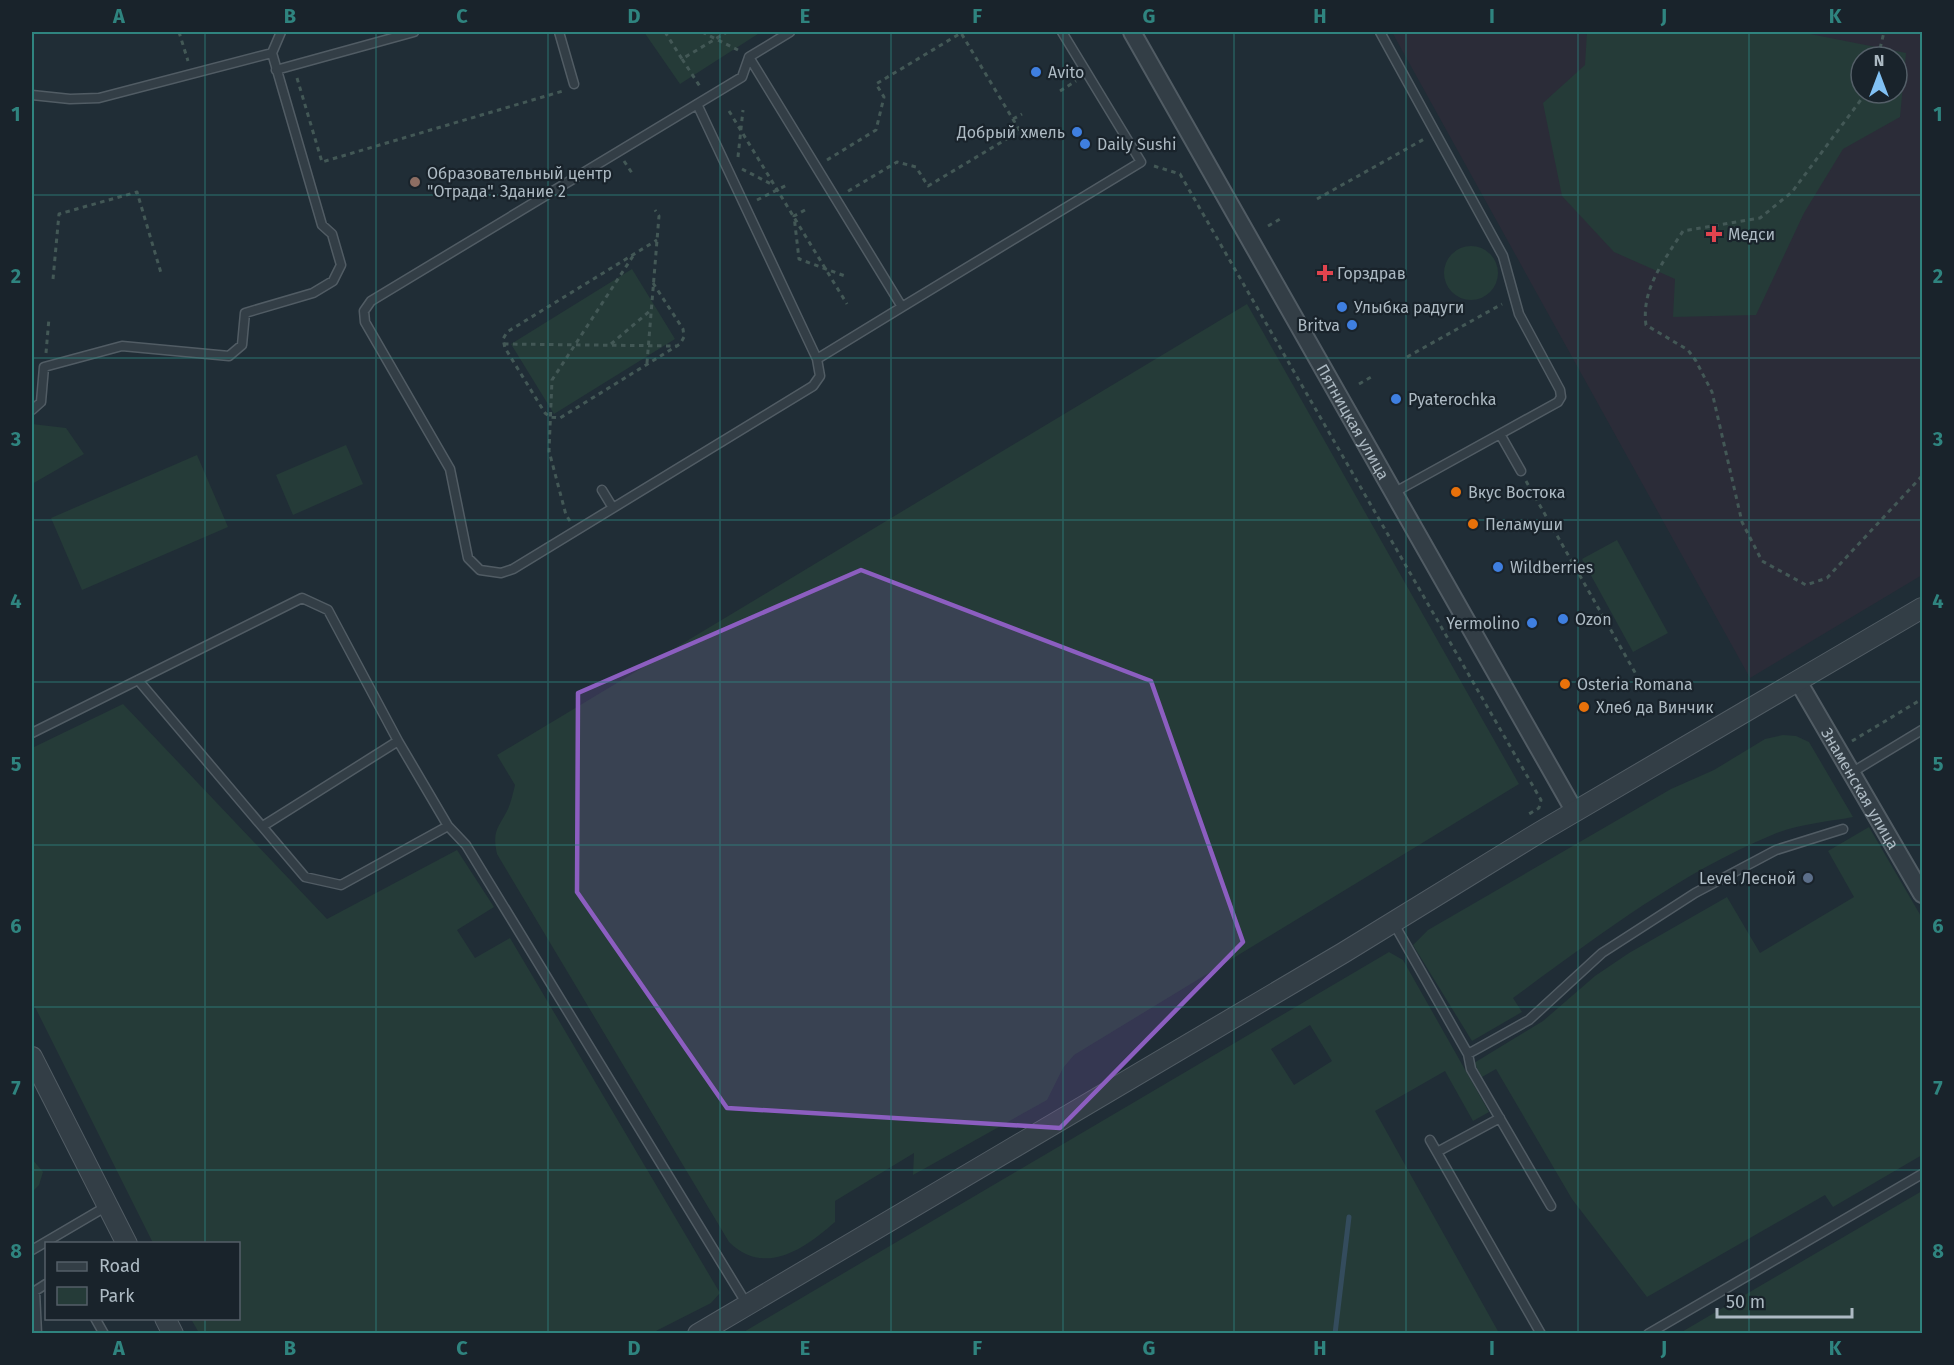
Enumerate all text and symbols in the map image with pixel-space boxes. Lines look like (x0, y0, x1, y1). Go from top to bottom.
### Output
text: A (112, 4, 126, 28)
text: B (284, 4, 296, 28)
text: C (456, 4, 468, 28)
text: D (627, 4, 641, 28)
text: E (800, 4, 810, 28)
text: F (972, 4, 982, 28)
text: G (1143, 4, 1155, 28)
text: H (1313, 4, 1327, 28)
text: I (1489, 4, 1495, 28)
text: J (1660, 4, 1667, 28)
text: K (1829, 4, 1842, 28)
north arrow (1849, 45, 1909, 105)
text: N (1874, 51, 1884, 70)
place label: Avito (1048, 63, 1084, 82)
marker: Avito (1029, 65, 1043, 79)
text: 1 (11, 102, 21, 126)
text: 1 (1933, 102, 1943, 126)
place label: Добрый хмель (956, 123, 1065, 142)
marker: Добрый хмель (1070, 125, 1084, 139)
place label: Daily Sushi (1097, 135, 1176, 154)
marker: Daily Sushi (1078, 137, 1092, 151)
place label: Образовательный центр "Отрада". Здание 2 (427, 164, 612, 201)
marker: Образовательный центр "Отрада". Здание 2 (408, 175, 422, 189)
marker: Медси (1705, 225, 1723, 243)
place label: Медси (1728, 225, 1775, 244)
text: 2 (11, 264, 21, 288)
place label: Горздрав (1337, 264, 1406, 283)
text: 2 (1933, 264, 1943, 288)
marker: Горздрав (1318, 266, 1332, 280)
place label: Улыбка радуги (1354, 298, 1464, 317)
marker: Улыбка радуги (1335, 300, 1349, 314)
place label: Britva (1298, 316, 1340, 335)
marker: Britva (1345, 318, 1359, 332)
street label: Пятницкая улица (1312, 361, 1393, 483)
place label: Pyaterochka (1408, 390, 1497, 409)
marker: Pyaterochka (1389, 392, 1403, 406)
text: 3 (10, 427, 21, 451)
text: 3 (1932, 427, 1943, 451)
place label: Вкус Востока (1468, 483, 1565, 502)
marker: Вкус Востока (1449, 485, 1463, 499)
place label: Пеламуши (1485, 515, 1563, 534)
marker: Пеламуши (1466, 517, 1480, 531)
place label: Wildberries (1510, 558, 1593, 577)
marker: Wildberries (1491, 560, 1505, 574)
text: 4 (10, 589, 22, 613)
text: 4 (1932, 589, 1944, 613)
place label: Ozon (1575, 610, 1612, 629)
marker: Ozon (1556, 612, 1570, 626)
place label: Yermolino (1446, 614, 1520, 633)
marker: Yermolino (1525, 616, 1539, 630)
place label: Osteria Romana (1577, 675, 1693, 694)
marker: Osteria Romana (1558, 677, 1572, 691)
place label: Хлеб да Винчик (1596, 698, 1714, 717)
marker: Хлеб да Винчик (1577, 700, 1591, 714)
street label: Знаменская улица (1817, 724, 1903, 853)
text: 5 (11, 752, 22, 776)
text: 5 (1933, 752, 1944, 776)
place label: Level Лесной (1699, 869, 1796, 888)
marker: Level Лесной (1801, 871, 1815, 885)
text: 6 (10, 914, 22, 938)
text: 6 (1932, 914, 1944, 938)
text: 7 (11, 1076, 21, 1100)
text: 7 (1933, 1076, 1943, 1100)
text: 8 (10, 1239, 22, 1263)
text: 8 (1932, 1239, 1944, 1263)
legend (45, 1242, 240, 1320)
text: Road (99, 1255, 141, 1277)
scale bar (1717, 1281, 1852, 1319)
text: Park (99, 1285, 135, 1307)
text: 50 m (1726, 1291, 1765, 1313)
text: A (112, 1336, 126, 1360)
text: B (284, 1336, 296, 1360)
text: C (456, 1336, 468, 1360)
text: D (627, 1336, 641, 1360)
text: E (800, 1336, 810, 1360)
text: F (972, 1336, 982, 1360)
text: G (1143, 1336, 1155, 1360)
text: H (1313, 1336, 1327, 1360)
text: I (1489, 1336, 1495, 1360)
text: J (1660, 1336, 1667, 1360)
text: K (1829, 1336, 1842, 1360)

